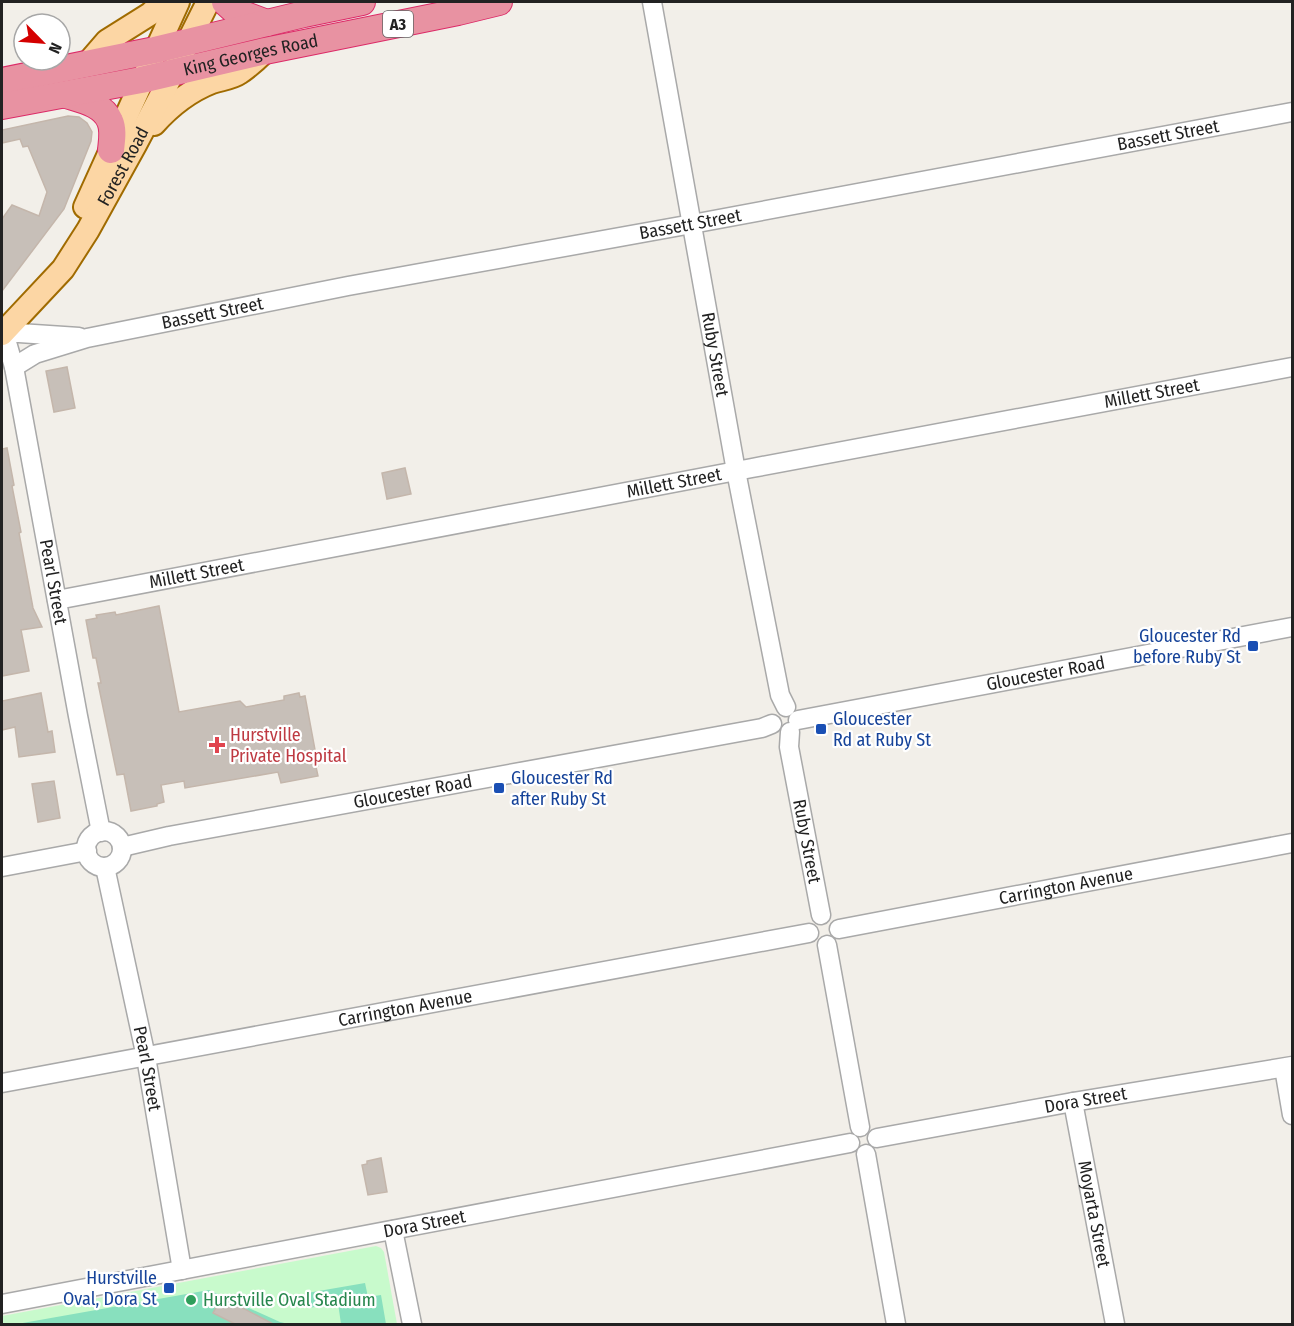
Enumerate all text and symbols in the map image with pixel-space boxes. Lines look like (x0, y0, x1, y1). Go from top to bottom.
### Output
road number: A3 (383, 11, 413, 37)
north arrow (12, 12, 72, 72)
street label: King Georges Road (181, 30, 320, 81)
text: N (45, 40, 66, 56)
street label: Bassett Street (1115, 115, 1221, 155)
street label: Forest Road (93, 123, 153, 210)
street label: Bassett Street (638, 204, 743, 244)
street label: Bassett Street (160, 292, 265, 334)
street label: Ruby Street (697, 310, 733, 398)
street label: Millett Street (1102, 374, 1201, 413)
street label: Millett Street (625, 463, 723, 503)
street label: Pearl Street (35, 538, 72, 626)
street label: Millett Street (147, 554, 246, 593)
place label: Gloucester Rd before Ruby St (1133, 625, 1241, 668)
marker: Gloucester Rd before Ruby St (1246, 639, 1260, 653)
street label: Gloucester Road (985, 651, 1107, 695)
place label: Gloucester Rd at Ruby St (833, 708, 931, 751)
marker: Gloucester Rd at Ruby St (814, 722, 828, 736)
place label: Hurstville Private Hospital (230, 724, 347, 767)
marker: Hurstville Private Hospital (208, 736, 226, 754)
place label: Gloucester Rd after Ruby St (511, 767, 613, 810)
street label: Gloucester Road (352, 770, 474, 813)
marker: Gloucester Rd after Ruby St (492, 781, 506, 795)
street label: Ruby Street (788, 797, 826, 885)
street label: Carrington Avenue (997, 862, 1135, 909)
street label: Carrington Avenue (336, 985, 474, 1031)
street label: Pearl Street (129, 1024, 166, 1113)
street label: Dora Street (1043, 1082, 1128, 1118)
street label: Moyarta Street (1073, 1159, 1115, 1269)
street label: Dora Street (382, 1205, 467, 1242)
place label: Hurstville Oval, Dora St (63, 1267, 157, 1310)
marker: Hurstville Oval, Dora St (162, 1281, 176, 1295)
place label: Hurstville Oval Stadium (203, 1289, 376, 1311)
marker: Hurstville Oval Stadium (184, 1293, 198, 1307)

